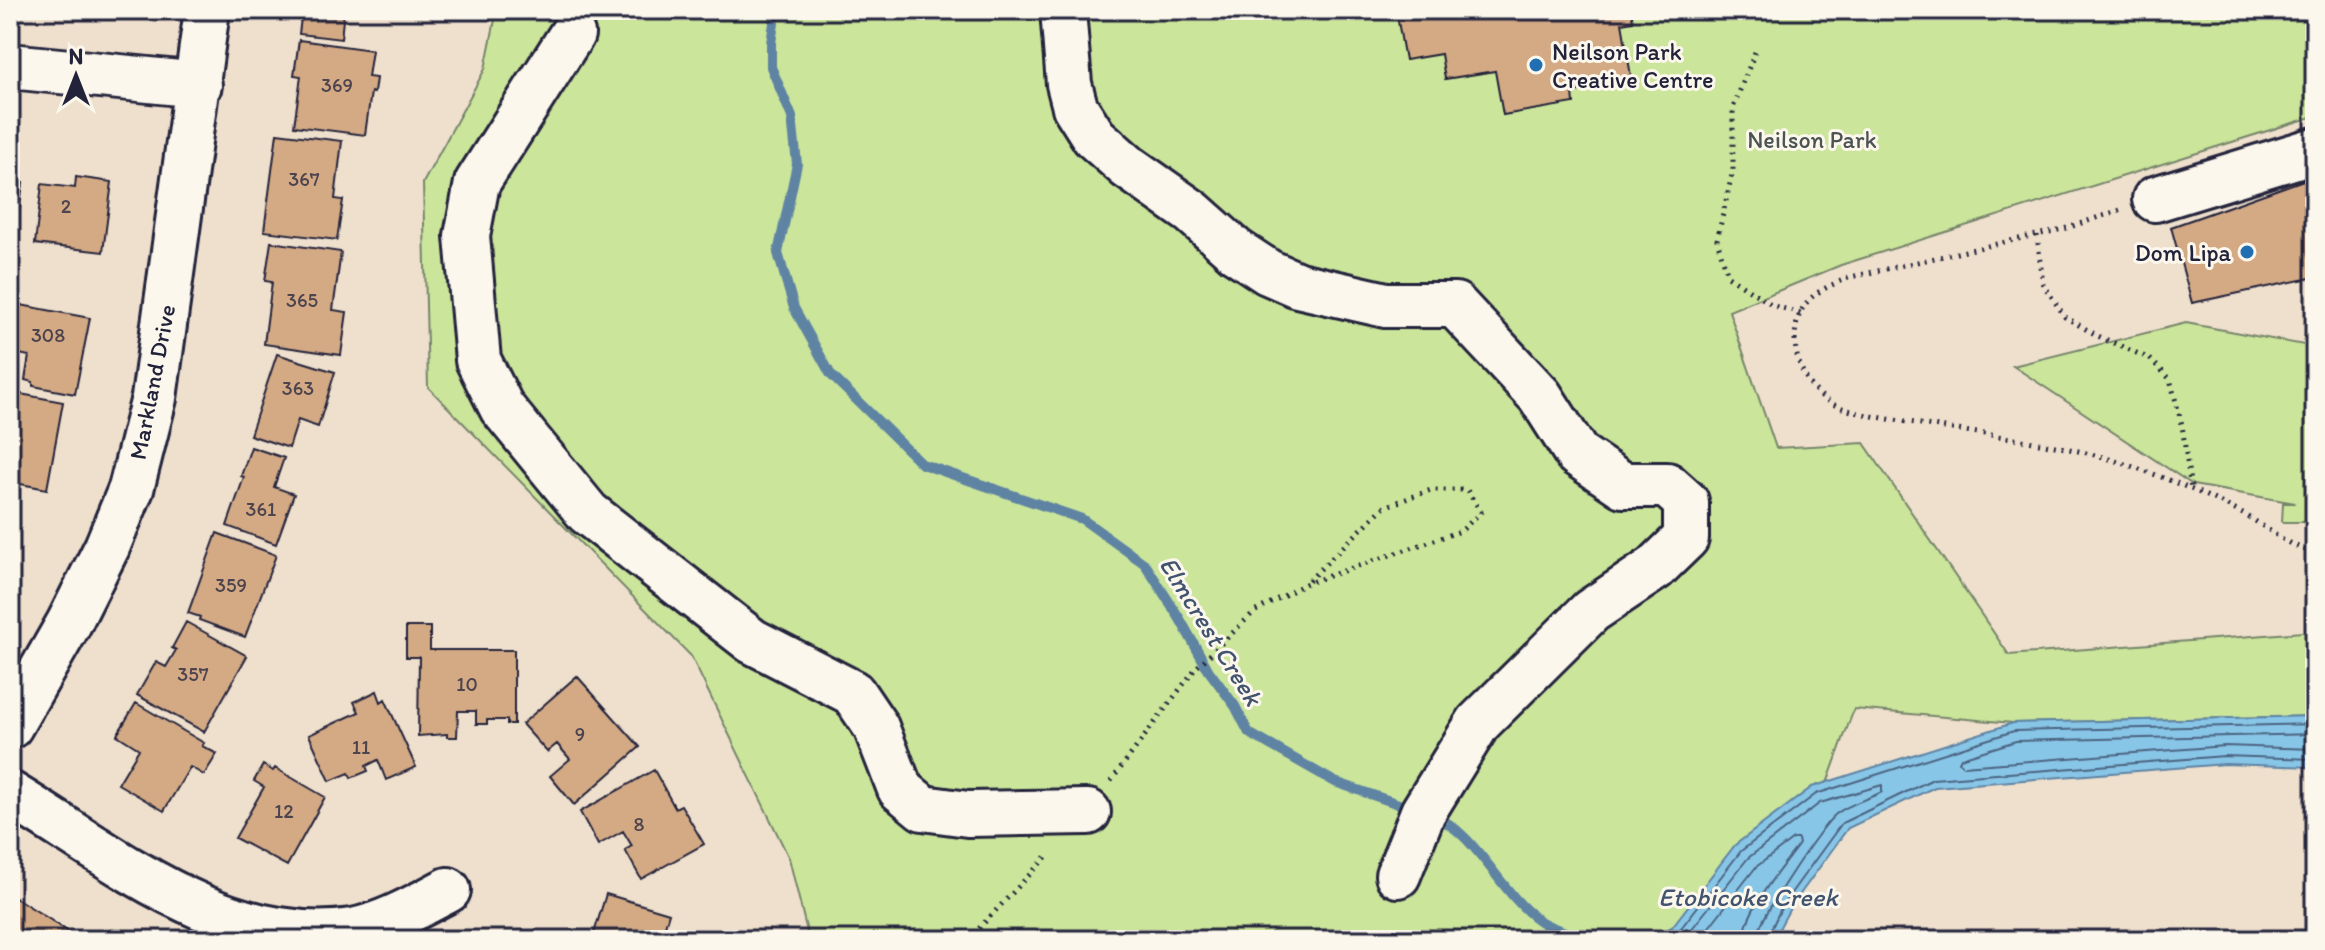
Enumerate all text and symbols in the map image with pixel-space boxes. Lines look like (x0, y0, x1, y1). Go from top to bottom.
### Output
north arrow (36, 36, 116, 116)
place label: Neilson Park Creative Centre (1552, 37, 1714, 94)
text: N (69, 43, 83, 70)
marker: Neilson Park Creative Centre (1527, 56, 1545, 74)
house number: 369 (321, 73, 353, 97)
park label: Neilson Park (1747, 125, 1877, 154)
house number: 367 (288, 167, 320, 191)
house number: 2 (61, 194, 72, 218)
place label: Dom Lipa (2135, 238, 2232, 267)
marker: Dom Lipa (2238, 243, 2256, 261)
house number: 365 (286, 288, 318, 312)
street label: Markland Drive (123, 302, 181, 462)
house number: 308 (31, 323, 65, 347)
house number: 363 (282, 376, 314, 400)
house number: 361 (246, 497, 276, 521)
water label: Elmcrest Creek (1152, 551, 1270, 713)
house number: 359 (215, 573, 247, 597)
house number: 357 (177, 662, 209, 686)
house number: 10 (456, 672, 478, 696)
house number: 9 (575, 722, 585, 746)
house number: 11 (352, 735, 370, 759)
house number: 12 (274, 799, 294, 823)
house number: 8 (634, 812, 645, 836)
water label: Etobicoke Creek (1658, 881, 1839, 913)

